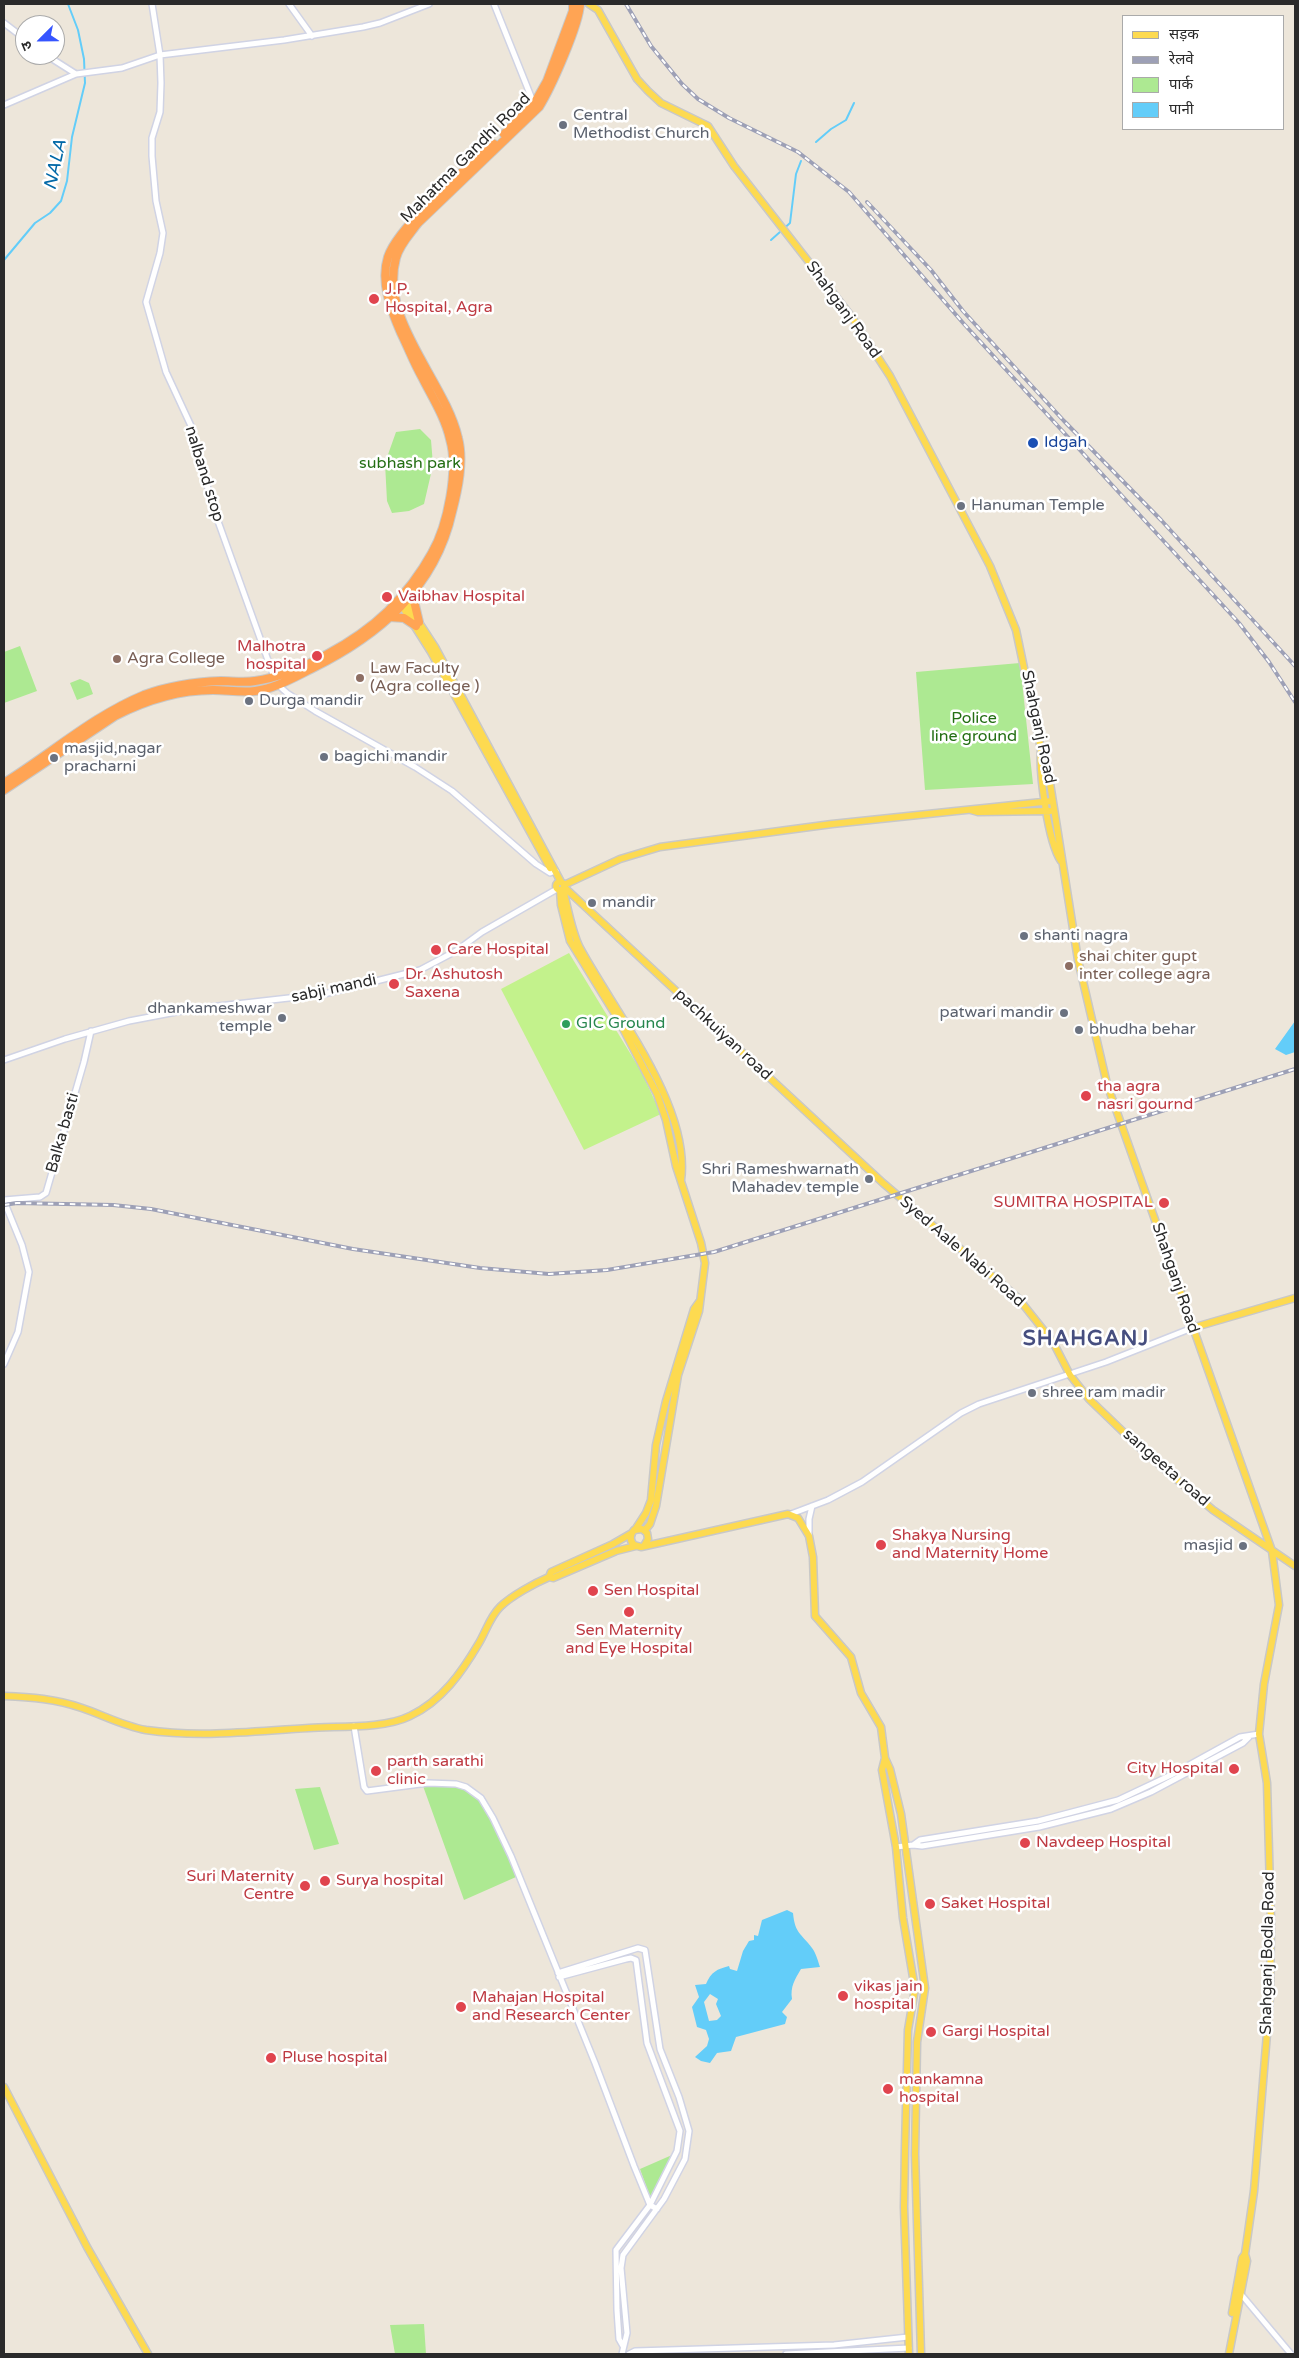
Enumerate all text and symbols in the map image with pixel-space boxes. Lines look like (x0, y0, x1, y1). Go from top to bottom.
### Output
north arrow (15, 15, 65, 65)
legend (1122, 15, 1284, 130)
text: सड़क (1169, 25, 1199, 43)
text: उ (17, 39, 36, 53)
text: रेलवे (1169, 50, 1194, 68)
text: पार्क (1169, 75, 1193, 93)
street label: Mahatma Gandhi Road (397, 89, 535, 227)
text: पानी (1169, 100, 1194, 118)
place label: Central Methodist Church (573, 106, 710, 144)
marker: Central Methodist Church (557, 119, 569, 131)
water label: NALA (40, 138, 72, 192)
street label: Shahganj Road (801, 258, 885, 362)
place label: J.P. Hospital, Agra (385, 280, 493, 318)
marker: J.P. Hospital, Agra (367, 292, 381, 306)
street label: nalband stop (180, 424, 228, 524)
place label: Idgah (1044, 433, 1087, 453)
marker: Idgah (1026, 436, 1040, 450)
park label: subhash park (359, 454, 461, 474)
place label: Hanuman Temple (971, 496, 1105, 516)
marker: Hanuman Temple (955, 500, 967, 512)
place label: Vaibhav Hospital (398, 587, 525, 607)
marker: Vaibhav Hospital (380, 590, 394, 604)
place label: Malhotra hospital (237, 637, 306, 675)
place label: Agra College (127, 649, 225, 669)
marker: Malhotra hospital (310, 649, 324, 663)
marker: Agra College (111, 653, 123, 665)
place label: Law Faculty (Agra college ) (370, 659, 479, 697)
street label: Shahganj Road (1017, 669, 1059, 785)
marker: Law Faculty (Agra college ) (354, 672, 366, 684)
place label: Durga mandir (259, 691, 363, 711)
marker: Durga mandir (243, 695, 255, 707)
park label: Police line ground (931, 709, 1017, 747)
place label: masjid,nagar pracharni (64, 739, 162, 777)
place label: bagichi mandir (334, 747, 447, 767)
marker: bagichi mandir (318, 751, 330, 763)
marker: masjid,nagar pracharni (48, 752, 60, 764)
place label: mandir (602, 893, 656, 913)
marker: mandir (586, 897, 598, 909)
place label: shanti nagra (1034, 926, 1128, 946)
marker: shanti nagra (1018, 930, 1030, 942)
place label: Care Hospital (447, 940, 549, 960)
marker: Care Hospital (429, 943, 443, 957)
place label: shai chiter gupt inter college agra (1079, 947, 1211, 985)
marker: shai chiter gupt inter college agra (1063, 960, 1075, 972)
place label: Dr. Ashutosh Saxena (405, 965, 503, 1003)
street label: sabji mandi (290, 971, 378, 1007)
marker: Dr. Ashutosh Saxena (387, 977, 401, 991)
street label: pachkuiyan road (670, 985, 776, 1085)
place label: dhankameshwar temple (147, 999, 272, 1037)
place label: patwari mandir (940, 1003, 1054, 1023)
marker: patwari mandir (1058, 1007, 1070, 1019)
marker: dhankameshwar temple (276, 1012, 288, 1024)
place label: GIC Ground (576, 1014, 665, 1034)
marker: GIC Ground (560, 1018, 572, 1030)
place label: bhudha behar (1089, 1020, 1196, 1040)
marker: bhudha behar (1073, 1024, 1085, 1036)
place label: tha agra nasri gournd (1097, 1077, 1193, 1115)
marker: tha agra nasri gournd (1079, 1089, 1093, 1103)
street label: Balka basti (42, 1091, 84, 1175)
place label: Shri Rameshwarnath Mahadev temple (702, 1160, 859, 1198)
marker: Shri Rameshwarnath Mahadev temple (863, 1173, 875, 1185)
street label: Syed Aale Nabi Road (895, 1192, 1029, 1312)
place label: SUMITRA HOSPITAL (994, 1193, 1153, 1213)
marker: SUMITRA HOSPITAL (1157, 1196, 1171, 1210)
street label: Shahganj Road (1147, 1220, 1203, 1336)
district label: SHAHGANJ (1022, 1326, 1150, 1352)
place label: shree ram madir (1042, 1383, 1165, 1403)
marker: shree ram madir (1026, 1387, 1038, 1399)
street label: sangeeta road (1119, 1425, 1213, 1511)
place label: Shakya Nursing and Maternity Home (892, 1526, 1048, 1564)
place label: masjid (1183, 1536, 1233, 1556)
marker: Shakya Nursing and Maternity Home (874, 1538, 888, 1552)
marker: masjid (1237, 1540, 1249, 1552)
place label: Sen Hospital (604, 1581, 699, 1601)
marker: Sen Hospital (586, 1584, 600, 1598)
marker: Sen Maternity and Eye Hospital (622, 1605, 636, 1619)
place label: Sen Maternity and Eye Hospital (565, 1621, 693, 1659)
place label: parth sarathi clinic (387, 1752, 484, 1790)
place label: City Hospital (1127, 1759, 1223, 1779)
marker: City Hospital (1227, 1762, 1241, 1776)
marker: parth sarathi clinic (369, 1764, 383, 1778)
place label: Navdeep Hospital (1036, 1833, 1171, 1853)
marker: Navdeep Hospital (1018, 1836, 1032, 1850)
place label: Suri Maternity Centre (186, 1867, 294, 1905)
place label: Surya hospital (336, 1871, 444, 1891)
street label: Shahganj Bodla Road (1257, 1871, 1279, 2035)
marker: Surya hospital (318, 1874, 332, 1888)
marker: Suri Maternity Centre (298, 1879, 312, 1893)
place label: Saket Hospital (941, 1894, 1050, 1914)
marker: Saket Hospital (923, 1897, 937, 1911)
place label: vikas jain hospital (854, 1977, 923, 2015)
place label: Mahajan Hospital and Research Center (472, 1988, 630, 2026)
marker: vikas jain hospital (836, 1989, 850, 2003)
marker: Mahajan Hospital and Research Center (454, 2000, 468, 2014)
place label: Gargi Hospital (942, 2022, 1050, 2042)
marker: Gargi Hospital (924, 2025, 938, 2039)
place label: Pluse hospital (282, 2048, 388, 2068)
marker: Pluse hospital (264, 2051, 278, 2065)
place label: mankamna hospital (899, 2070, 983, 2108)
marker: mankamna hospital (881, 2082, 895, 2096)

